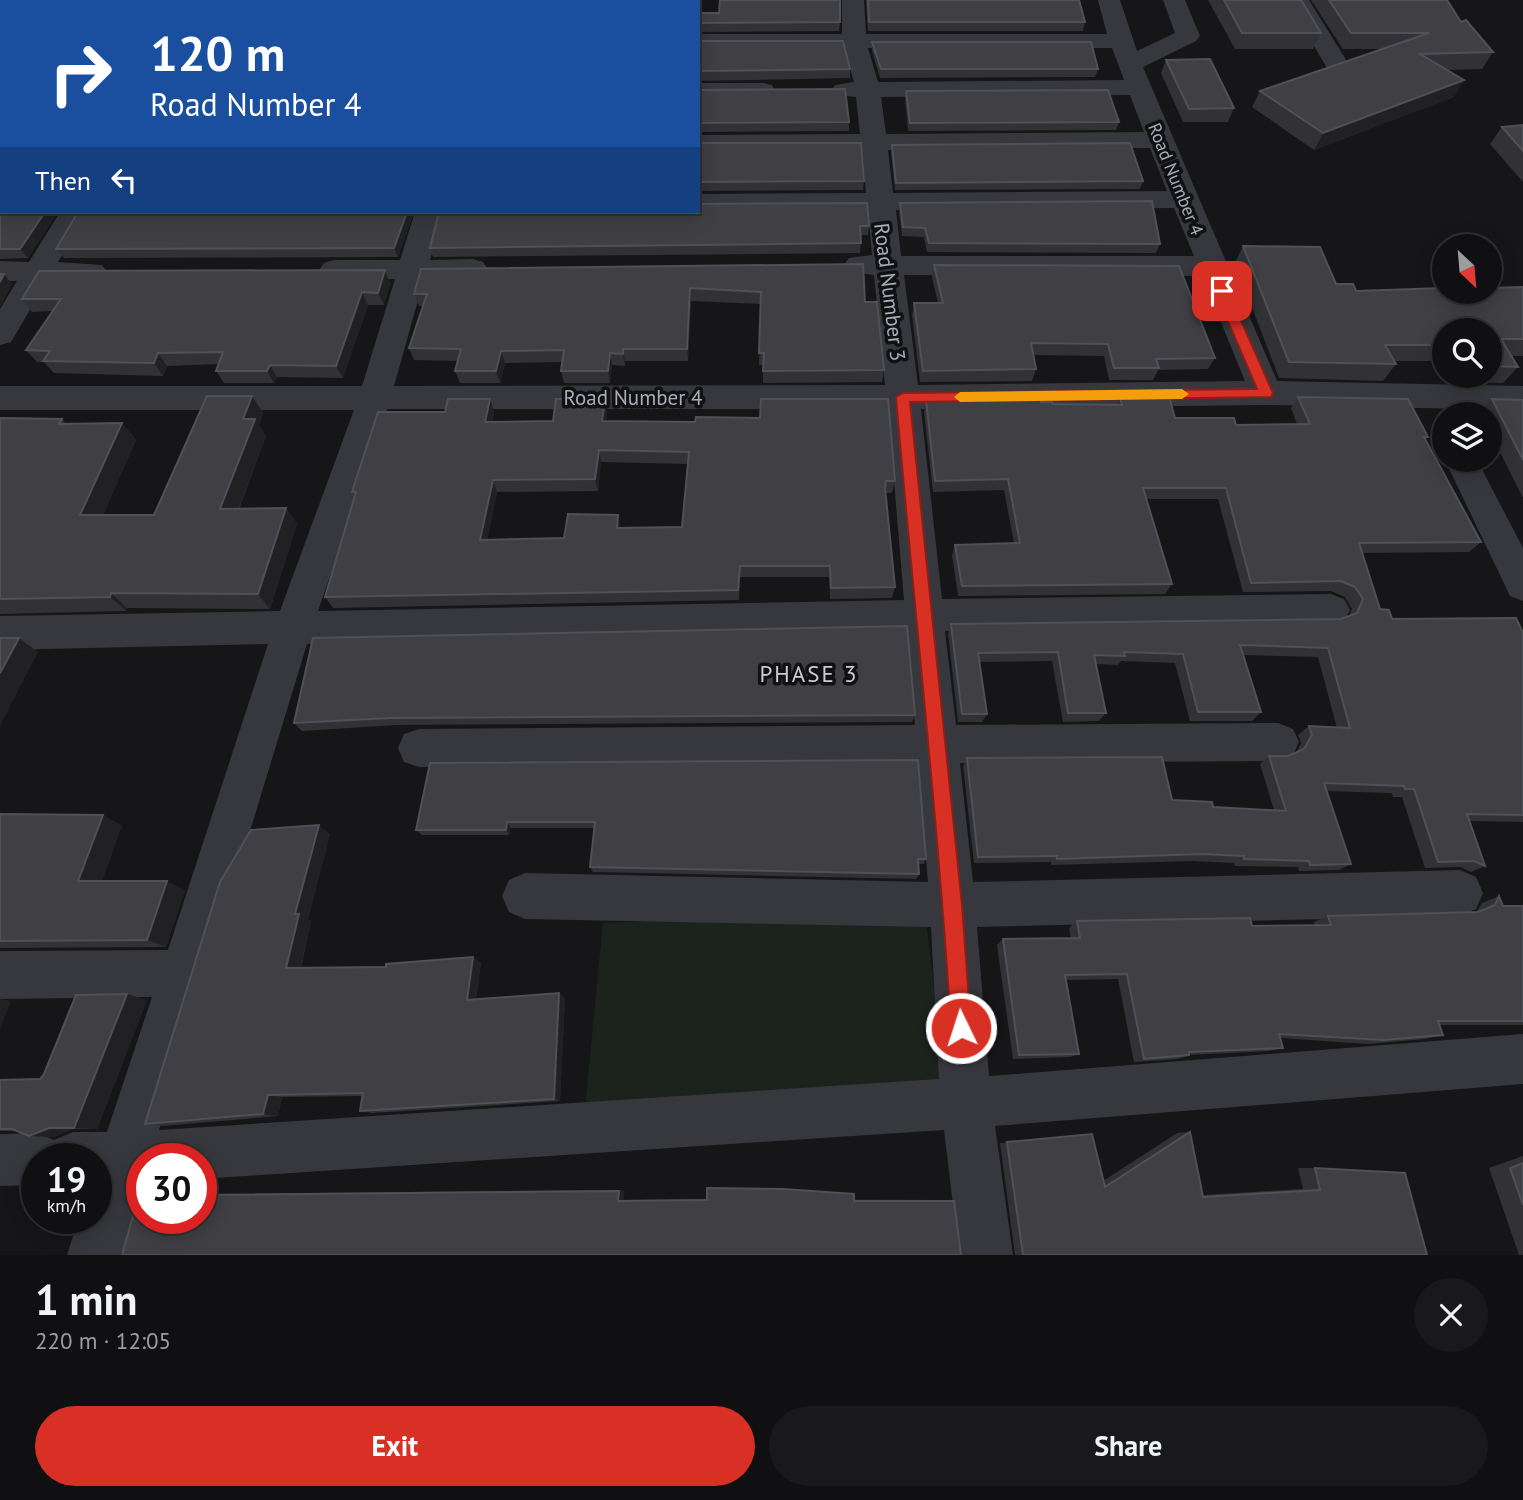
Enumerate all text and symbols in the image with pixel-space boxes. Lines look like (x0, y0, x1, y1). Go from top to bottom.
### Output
text: 120 m (150, 21, 285, 85)
icon: right (35, 28, 126, 119)
text: Road Number 4 (150, 83, 361, 125)
street label: Road Number 4 (1143, 120, 1209, 239)
icon: left (105, 161, 143, 199)
text: Then (35, 164, 91, 197)
street label: Road Number 3 (868, 221, 912, 363)
north arrow (1432, 234, 1502, 304)
map controls (1432, 234, 1502, 472)
pin (1192, 261, 1252, 321)
icon: arrive (1203, 272, 1241, 310)
button: search (1432, 318, 1502, 388)
street label: Road Number 4 (564, 384, 702, 411)
button: layers (1432, 402, 1502, 472)
district label: PHASE 3 (760, 659, 859, 688)
position arrow (924, 991, 998, 1065)
speed limit sign: 30 (126, 1143, 217, 1234)
text: 19 (47, 1156, 86, 1202)
text: km/h (47, 1194, 86, 1217)
text: 1 min (35, 1272, 137, 1327)
button: close (1414, 1278, 1488, 1352)
text: 220 m · 12:05 (35, 1326, 171, 1355)
button: Exit (35, 1406, 755, 1486)
button: Share (769, 1406, 1488, 1486)

